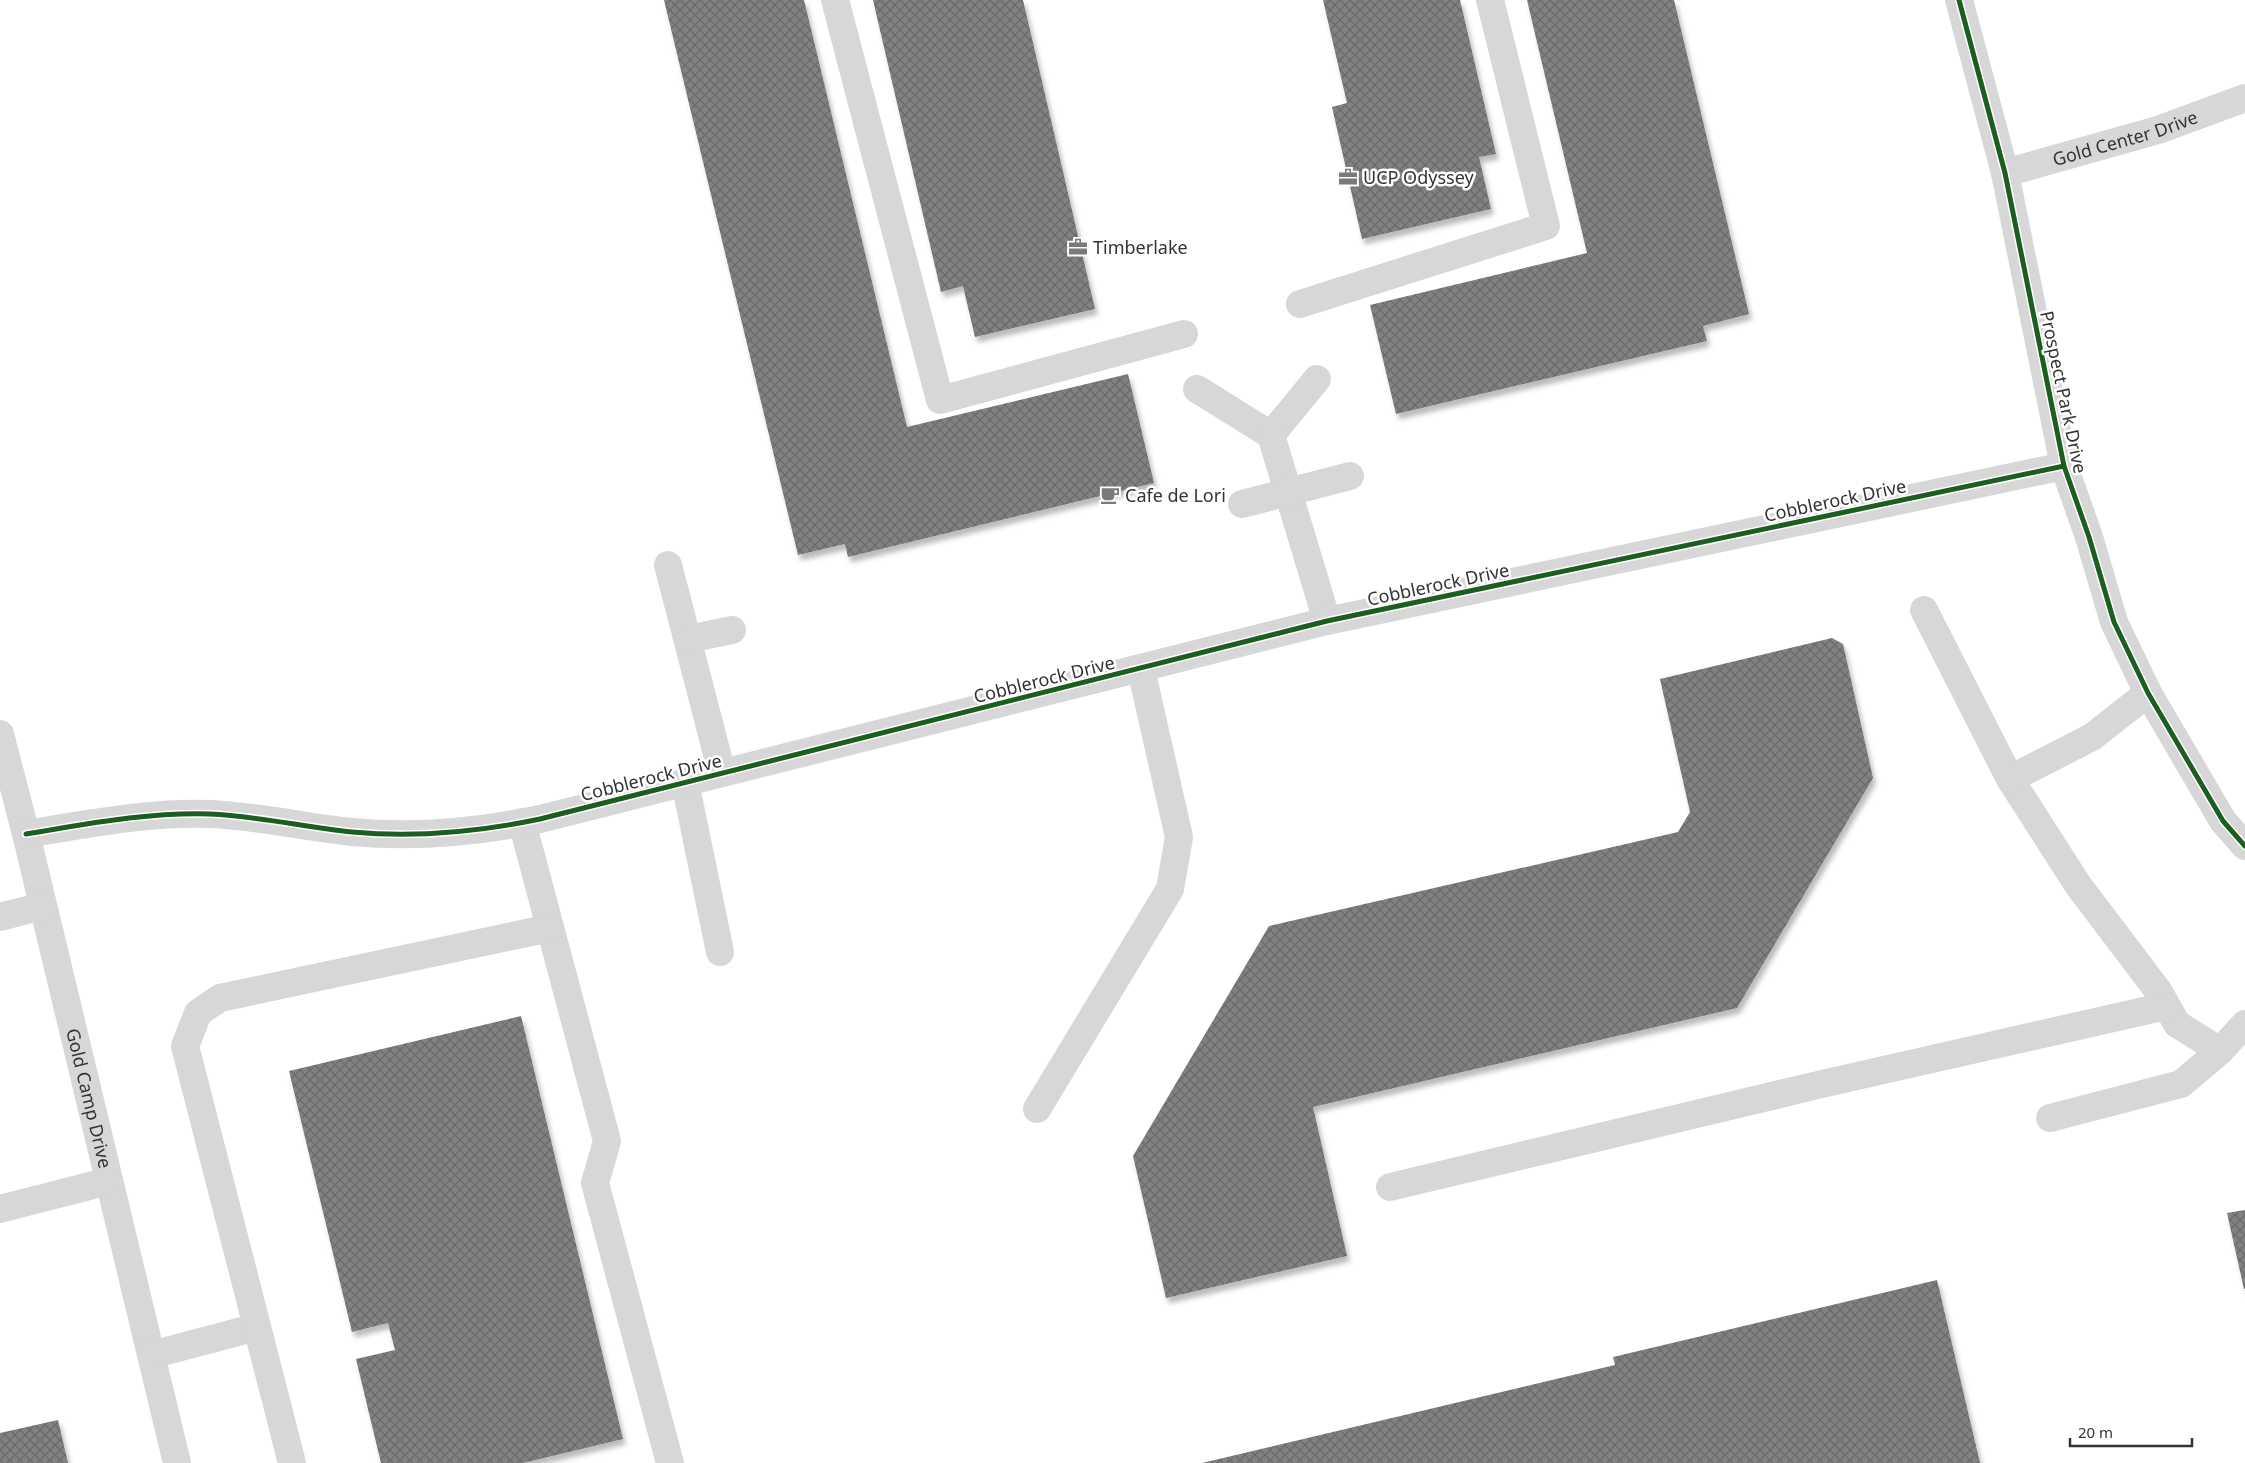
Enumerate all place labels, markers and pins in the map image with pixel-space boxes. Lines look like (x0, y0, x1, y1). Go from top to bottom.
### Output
place label: UCP Odyssey (1363, 165, 1474, 189)
office icon: UCP Odyssey (1337, 166, 1359, 188)
place label: Timberlake (1093, 235, 1188, 259)
office icon: Timberlake (1067, 236, 1089, 258)
place label: Cafe de Lori (1125, 483, 1226, 507)
cafe icon: Cafe de Lori (1099, 484, 1121, 506)

